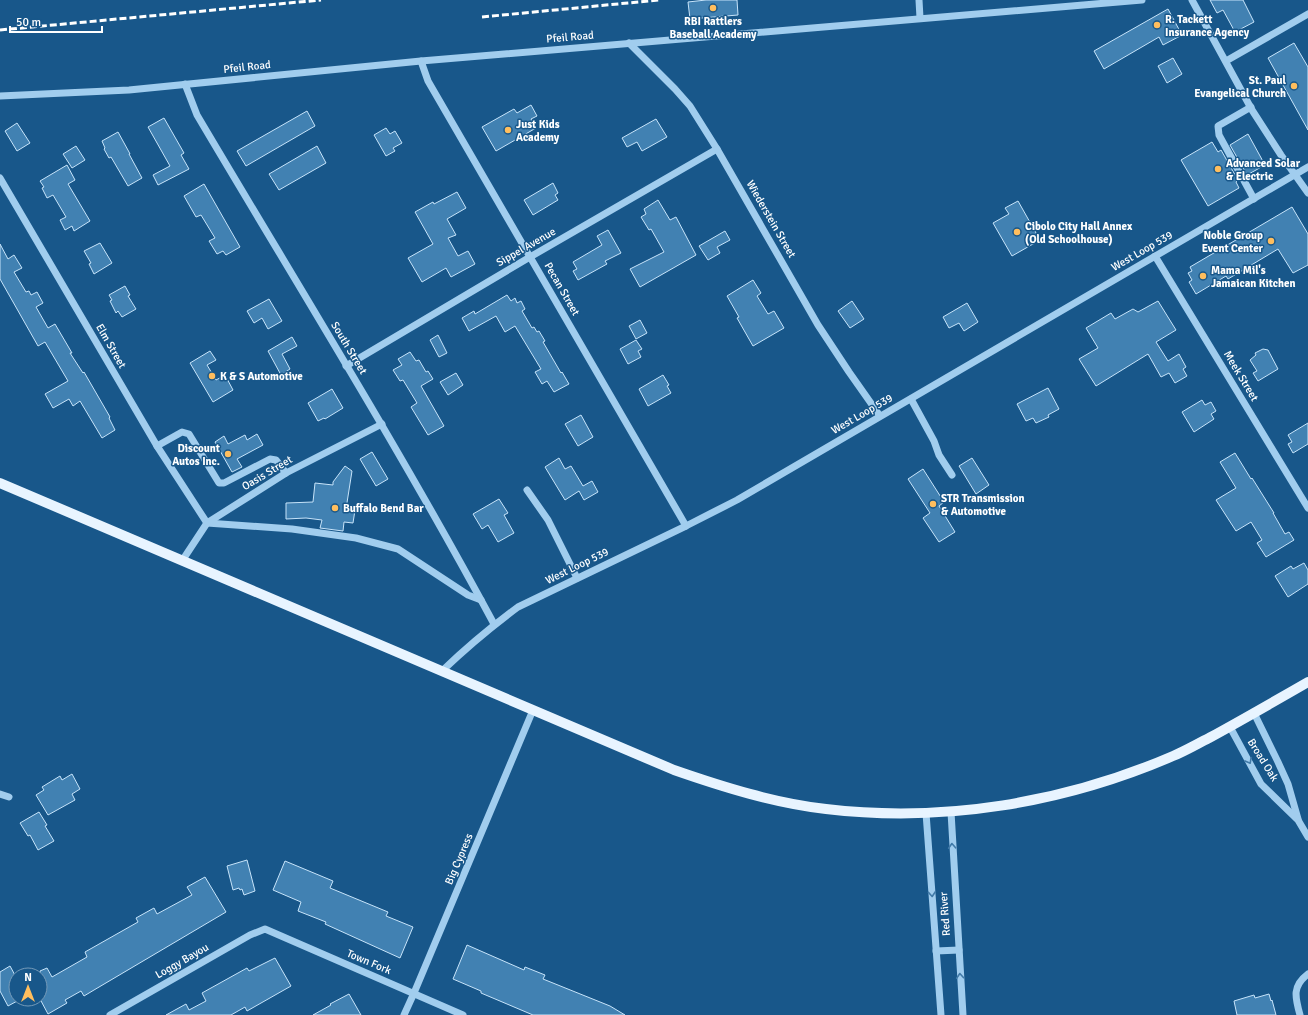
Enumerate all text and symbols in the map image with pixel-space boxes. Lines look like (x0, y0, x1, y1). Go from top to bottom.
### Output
marker: RBI Rattlers Baseball Academy (708, 3, 718, 13)
scale bar (10, 8, 102, 34)
place label: R. Tackett Insurance Agency (1165, 13, 1250, 39)
text: 50 m (16, 15, 41, 30)
place label: RBI Rattlers Baseball Academy (670, 15, 757, 41)
marker: R. Tackett Insurance Agency (1152, 20, 1162, 30)
street label: Pfeil Road (546, 28, 594, 46)
street label: Pfeil Road (223, 58, 272, 76)
place label: St. Paul Evangelical Church (1194, 74, 1287, 100)
marker: St. Paul Evangelical Church (1289, 81, 1299, 91)
place label: Just Kids Academy (516, 118, 560, 144)
marker: Just Kids Academy (503, 125, 513, 135)
place label: Advanced Solar & Electric (1226, 157, 1301, 183)
marker: Advanced Solar & Electric (1213, 164, 1223, 174)
street label: Wiederstein Street (744, 178, 799, 260)
place label: Cibolo City Hall Annex (Old Schoolhouse) (1025, 220, 1133, 246)
street label: Sippel Avenue (494, 225, 558, 269)
marker: Cibolo City Hall Annex (Old Schoolhouse) (1012, 227, 1022, 237)
street label: West Loop 539 (1109, 228, 1175, 274)
place label: Noble Group Event Center (1202, 229, 1264, 255)
marker: Noble Group Event Center (1266, 236, 1276, 246)
street label: Pecan Street (542, 260, 583, 318)
place label: Mama Mil's Jamaican Kitchen (1211, 264, 1296, 290)
marker: Mama Mil's Jamaican Kitchen (1198, 271, 1208, 281)
street label: South Street (328, 319, 370, 377)
street label: Elm Street (93, 321, 129, 371)
street label: Meek Street (1221, 348, 1261, 404)
place label: K & S Automotive (220, 370, 303, 383)
marker: K & S Automotive (207, 371, 217, 381)
street label: West Loop 539 (829, 391, 895, 437)
place label: Discount Autos Inc. (172, 442, 220, 468)
marker: Discount Autos Inc. (223, 449, 233, 459)
street label: Oasis Street (239, 453, 295, 493)
place label: STR Transmission & Automotive (941, 492, 1025, 518)
marker: STR Transmission & Automotive (928, 499, 938, 509)
place label: Buffalo Bend Bar (343, 502, 424, 515)
marker: Buffalo Bend Bar (330, 503, 340, 513)
street label: West Loop 539 (543, 545, 611, 587)
street label: Broad Oak (1245, 736, 1281, 784)
one-way arrow (1244, 757, 1251, 764)
street label: Big Cypress (442, 831, 476, 887)
one-way arrow (948, 843, 957, 849)
one-way arrow (927, 891, 936, 897)
street label: Red River (937, 892, 953, 936)
street label: Loggy Bayou (153, 941, 211, 981)
street label: Town Fork (345, 947, 394, 977)
north arrow (8, 967, 48, 1007)
text: N (24, 971, 32, 984)
one-way arrow (956, 973, 965, 979)

